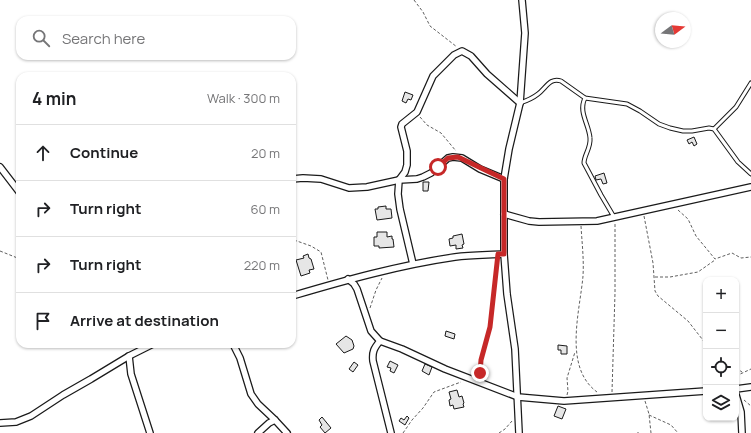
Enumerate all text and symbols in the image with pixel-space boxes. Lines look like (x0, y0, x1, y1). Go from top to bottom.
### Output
north arrow (655, 12, 691, 48)
search box (16, 16, 296, 60)
icon: search (30, 27, 52, 49)
text: Search here (62, 28, 145, 49)
text: 4 min (32, 87, 76, 110)
text: Walk · 300 m (207, 89, 280, 107)
icon: ahead (32, 142, 54, 164)
text: Continue (70, 142, 138, 163)
text: 20 m (251, 144, 280, 162)
route start (429, 158, 447, 176)
icon: right (32, 198, 54, 220)
text: Turn right (70, 198, 141, 219)
text: 60 m (250, 200, 280, 218)
icon: right (32, 254, 54, 276)
text: Turn right (70, 254, 141, 275)
text: 220 m (244, 256, 280, 274)
map controls (703, 277, 739, 421)
button: + (703, 277, 739, 313)
icon: arrive (32, 310, 54, 332)
text: Arrive at destination (70, 310, 219, 331)
button: − (703, 313, 739, 349)
button: locate (703, 349, 739, 385)
route end (471, 364, 489, 382)
button: layers (703, 385, 739, 421)

